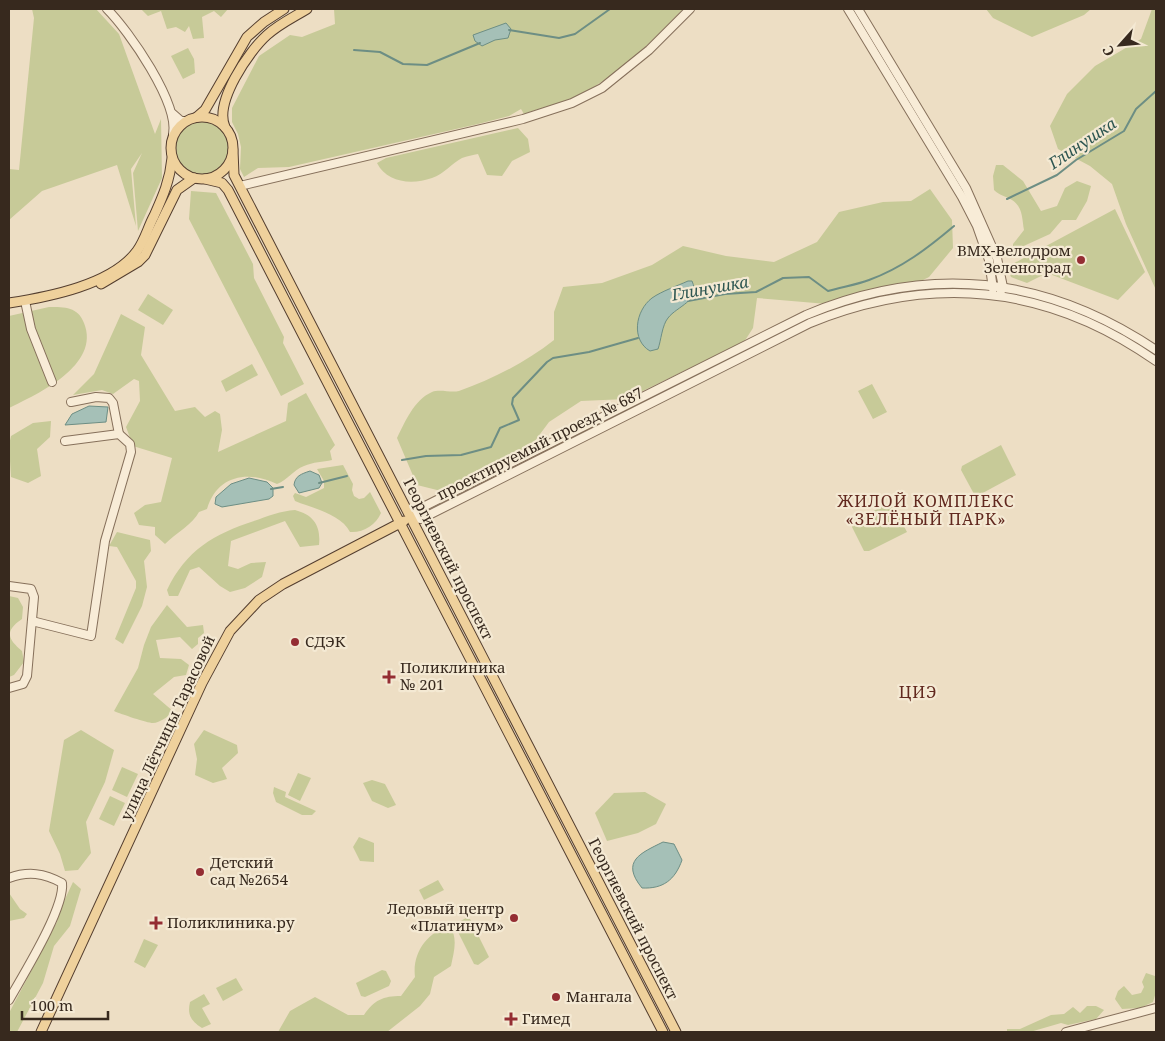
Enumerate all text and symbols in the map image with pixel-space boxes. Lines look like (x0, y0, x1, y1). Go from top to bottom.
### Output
north arrow (1095, 20, 1145, 70)
text: С (1097, 43, 1119, 60)
water label: Глинушка (1043, 112, 1120, 174)
place label: BMX-Велодром Зеленоград (957, 240, 1071, 277)
marker: BMX-Велодром Зеленоград (1075, 254, 1087, 266)
water label: Глинушка (669, 270, 750, 306)
street label: проектируемый проезд № 687 (433, 382, 646, 504)
street label: Георгиевский проспект (399, 474, 498, 643)
district label: ЖИЛОЙ КОМПЛЕКС «ЗЕЛЁНЫЙ ПАРК» (836, 490, 1015, 530)
place label: СДЭК (305, 631, 346, 651)
street label: улица Лётчицы Тарасовой (115, 632, 219, 823)
marker: СДЭК (289, 636, 301, 648)
place label: Поликлиника № 201 (400, 657, 506, 694)
marker: Поликлиника № 201 (382, 670, 396, 684)
district label: ЦИЭ (899, 681, 937, 703)
street label: Георгиевский проспект (584, 834, 683, 1003)
place label: Детский сад №2654 (210, 852, 289, 889)
marker: Детский сад №2654 (194, 866, 206, 878)
place label: Ледовый центр «Платинум» (387, 898, 504, 935)
place label: Поликлиника.ру (167, 912, 295, 932)
marker: Ледовый центр «Платинум» (508, 912, 520, 924)
marker: Поликлиника.ру (149, 916, 163, 930)
place label: Мангала (566, 986, 632, 1006)
scale bar (22, 988, 109, 1020)
marker: Мангала (550, 991, 562, 1003)
text: 100 m (30, 995, 73, 1015)
place label: Гимед (522, 1008, 570, 1028)
marker: Гимед (504, 1012, 518, 1026)

